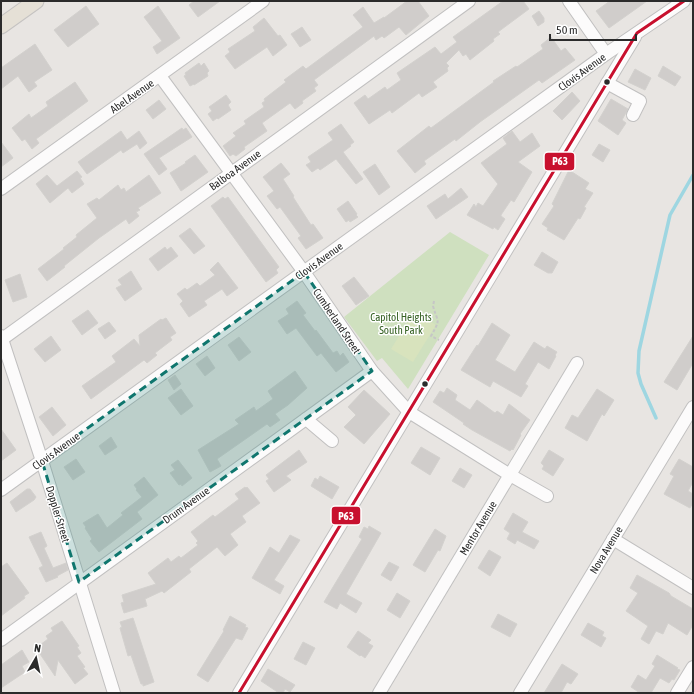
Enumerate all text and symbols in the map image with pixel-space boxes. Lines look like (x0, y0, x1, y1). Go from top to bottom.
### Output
scale bar (550, 16, 636, 42)
text: 50 m (556, 23, 578, 37)
street label: Clovis Avenue (556, 51, 608, 93)
street label: Abel Avenue (108, 77, 156, 115)
unlabelled marker (602, 77, 612, 87)
street label: Balboa Avenue (207, 147, 263, 193)
line badge: P63 (544, 152, 575, 171)
text: P63 (552, 155, 568, 167)
street label: Clovis Avenue (293, 240, 345, 282)
street label: Cumberland Street (311, 286, 363, 356)
park label: Capitol Heights South Park (370, 311, 432, 336)
unlabelled marker (420, 379, 430, 389)
street label: Clovis Avenue (30, 430, 82, 472)
street label: Doppler Street (44, 484, 72, 544)
street label: Drum Avenue (160, 484, 212, 526)
street label: Mentor Avenue (457, 499, 499, 557)
line badge: P63 (331, 506, 361, 525)
text: P63 (338, 510, 354, 522)
street label: Nova Avenue (587, 524, 625, 576)
north arrow (16, 638, 56, 678)
text: N (33, 642, 42, 655)

